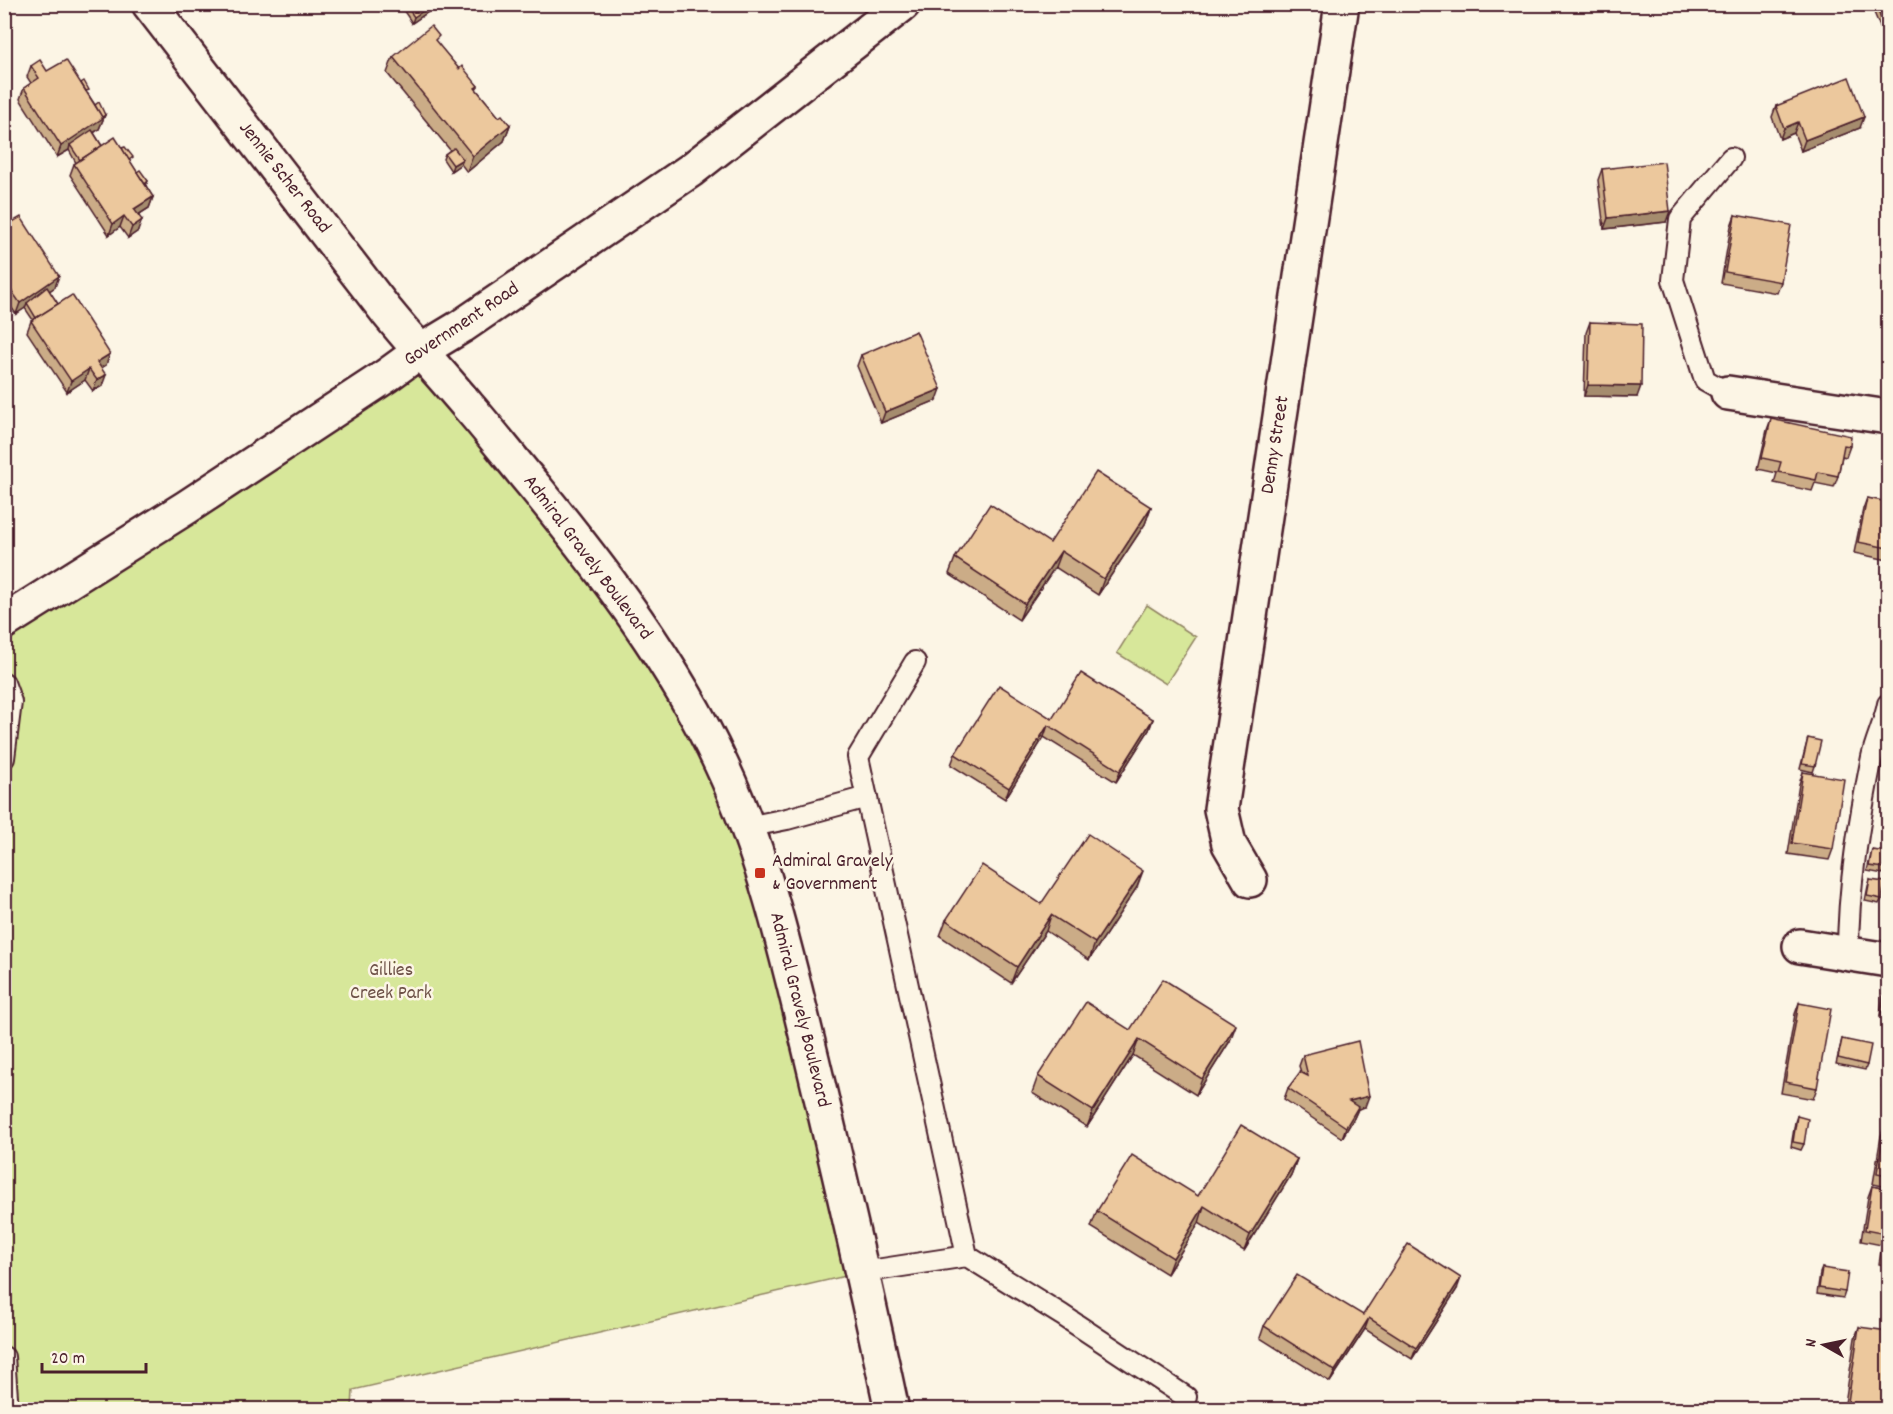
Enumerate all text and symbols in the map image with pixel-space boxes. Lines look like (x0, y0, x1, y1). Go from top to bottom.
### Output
street label: Jennie Scher Road (231, 116, 337, 240)
street label: Government Road (399, 276, 525, 374)
street label: Denny Street (1254, 394, 1298, 496)
street label: Admiral Gravely Boulevard (516, 470, 658, 646)
place label: Admiral Gravely & Government (772, 848, 894, 899)
marker: Admiral Gravely & Government (753, 866, 767, 880)
street label: Admiral Gravely Boulevard (761, 909, 837, 1111)
park label: Gillies Creek Park (350, 957, 432, 1008)
north arrow (1794, 1315, 1854, 1375)
scale bar (42, 1336, 146, 1374)
text: N (1800, 1337, 1824, 1349)
text: 20 m (51, 1347, 85, 1372)

